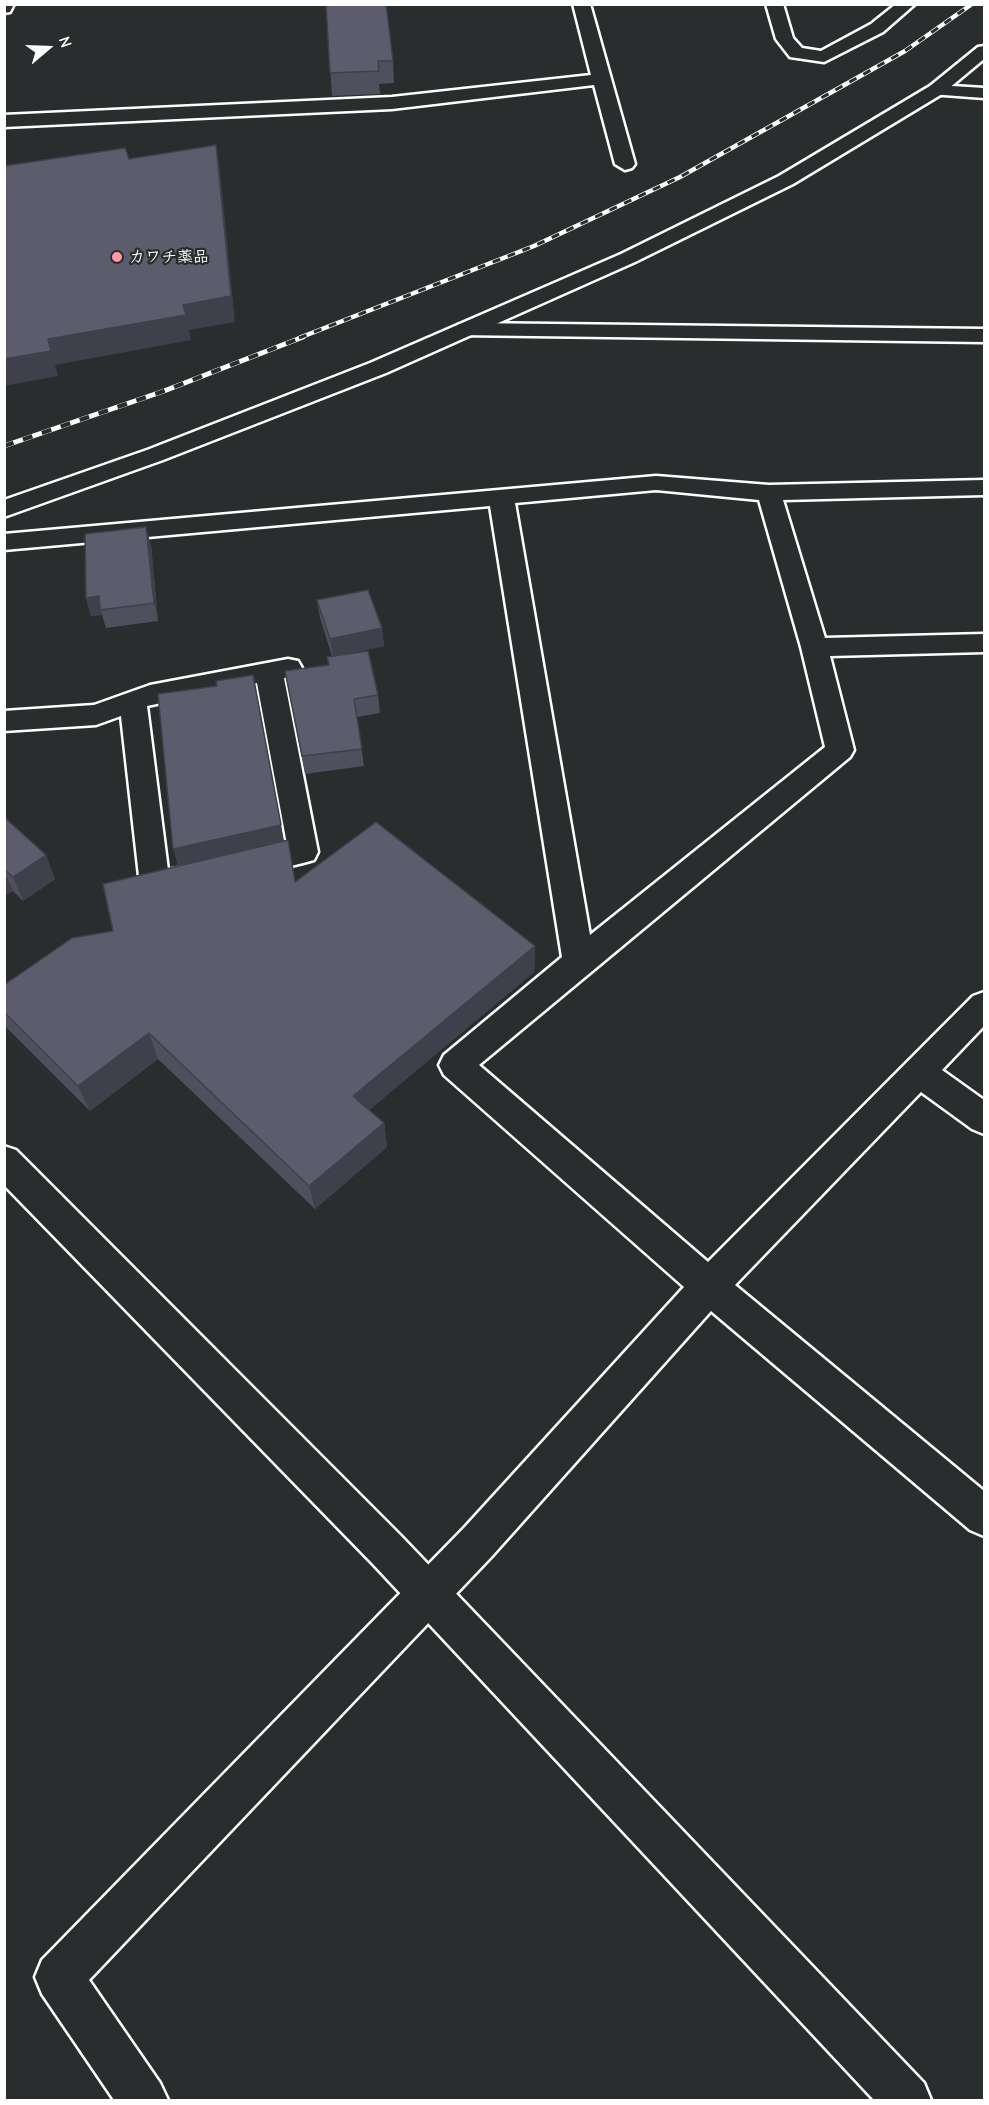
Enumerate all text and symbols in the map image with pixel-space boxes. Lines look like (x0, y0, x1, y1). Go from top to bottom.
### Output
north arrow (18, 18, 78, 78)
text: N (55, 34, 75, 50)
place label: カワチ薬品 (129, 247, 209, 267)
marker: カワチ薬品 (110, 250, 124, 264)

